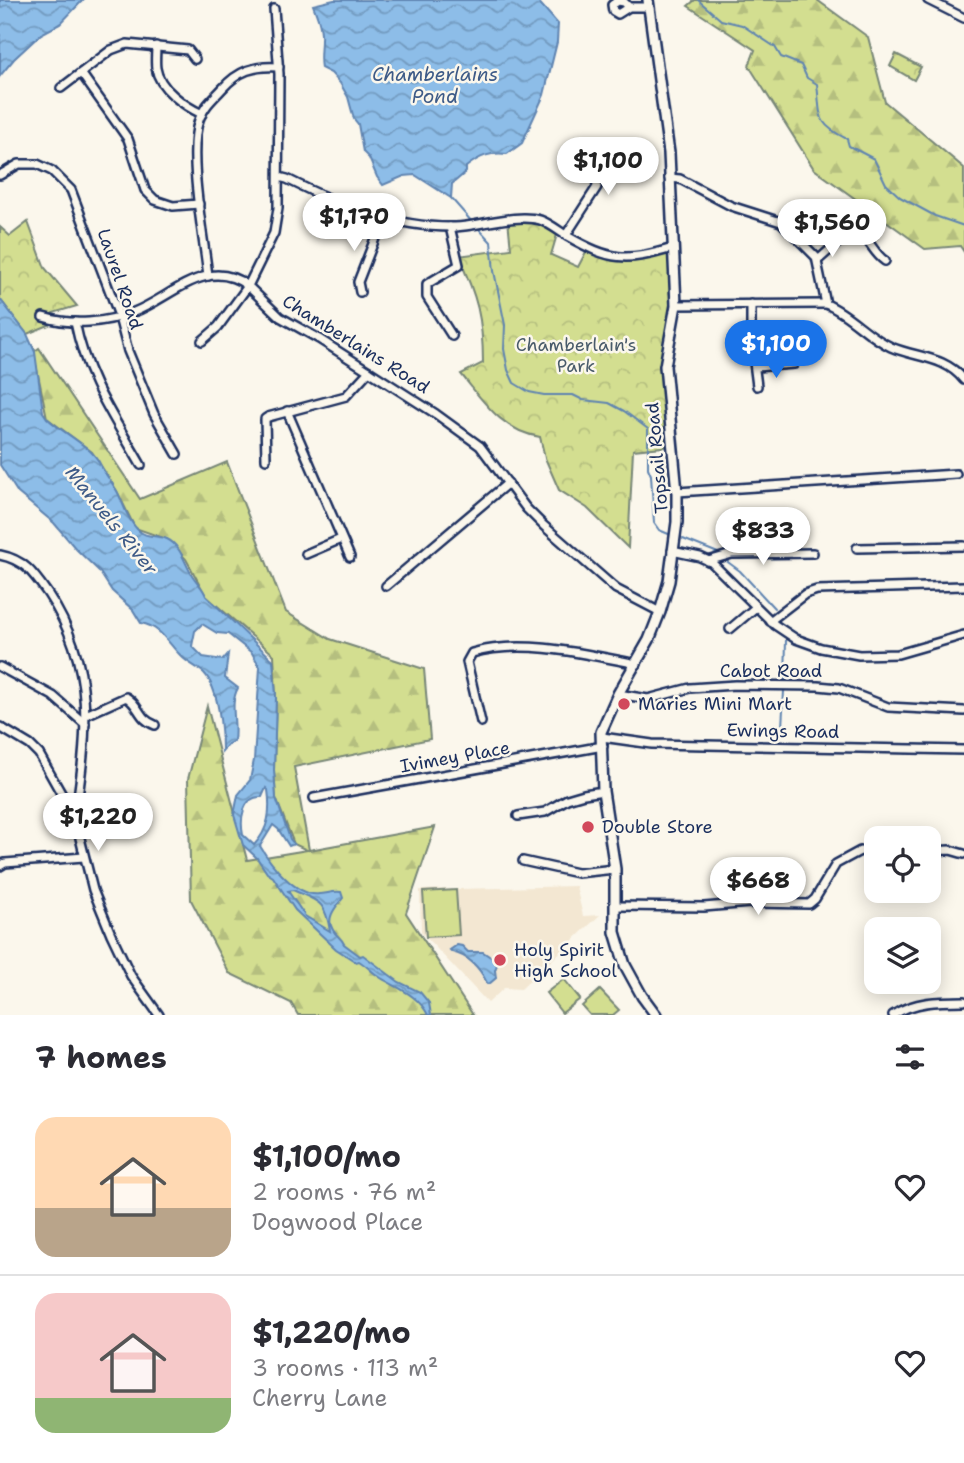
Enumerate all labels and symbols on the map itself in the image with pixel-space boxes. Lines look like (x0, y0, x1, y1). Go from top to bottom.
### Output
water label: Chamberlains Pond (372, 62, 498, 109)
pin: $1,100 (551, 138, 665, 197)
pin: $1,170 (297, 194, 411, 253)
pin: $1,560 (775, 200, 889, 259)
street label: Laurel Road (92, 225, 148, 333)
street label: Chamberlains Road (278, 289, 434, 399)
pin: $1,100 (719, 320, 833, 380)
park label: Chamberlain's Park (516, 333, 636, 378)
street label: Topsail Road (640, 401, 674, 515)
water label: Manuels River (60, 461, 164, 581)
pin: $833 (722, 508, 804, 567)
street label: Cabot Road (720, 659, 822, 683)
place label: Maries Mini Mart (638, 692, 792, 716)
marker: Maries Mini Mart (616, 696, 632, 712)
street label: Ewings Road (726, 718, 840, 744)
street label: Ivimey Place (398, 736, 512, 778)
pin: $1,220 (41, 794, 155, 853)
place label: Double Store (602, 815, 713, 839)
marker: Double Store (580, 819, 596, 835)
pin: $668 (717, 858, 799, 917)
place label: Holy Spirit High School (514, 938, 617, 983)
marker: Holy Spirit High School (492, 952, 508, 968)

